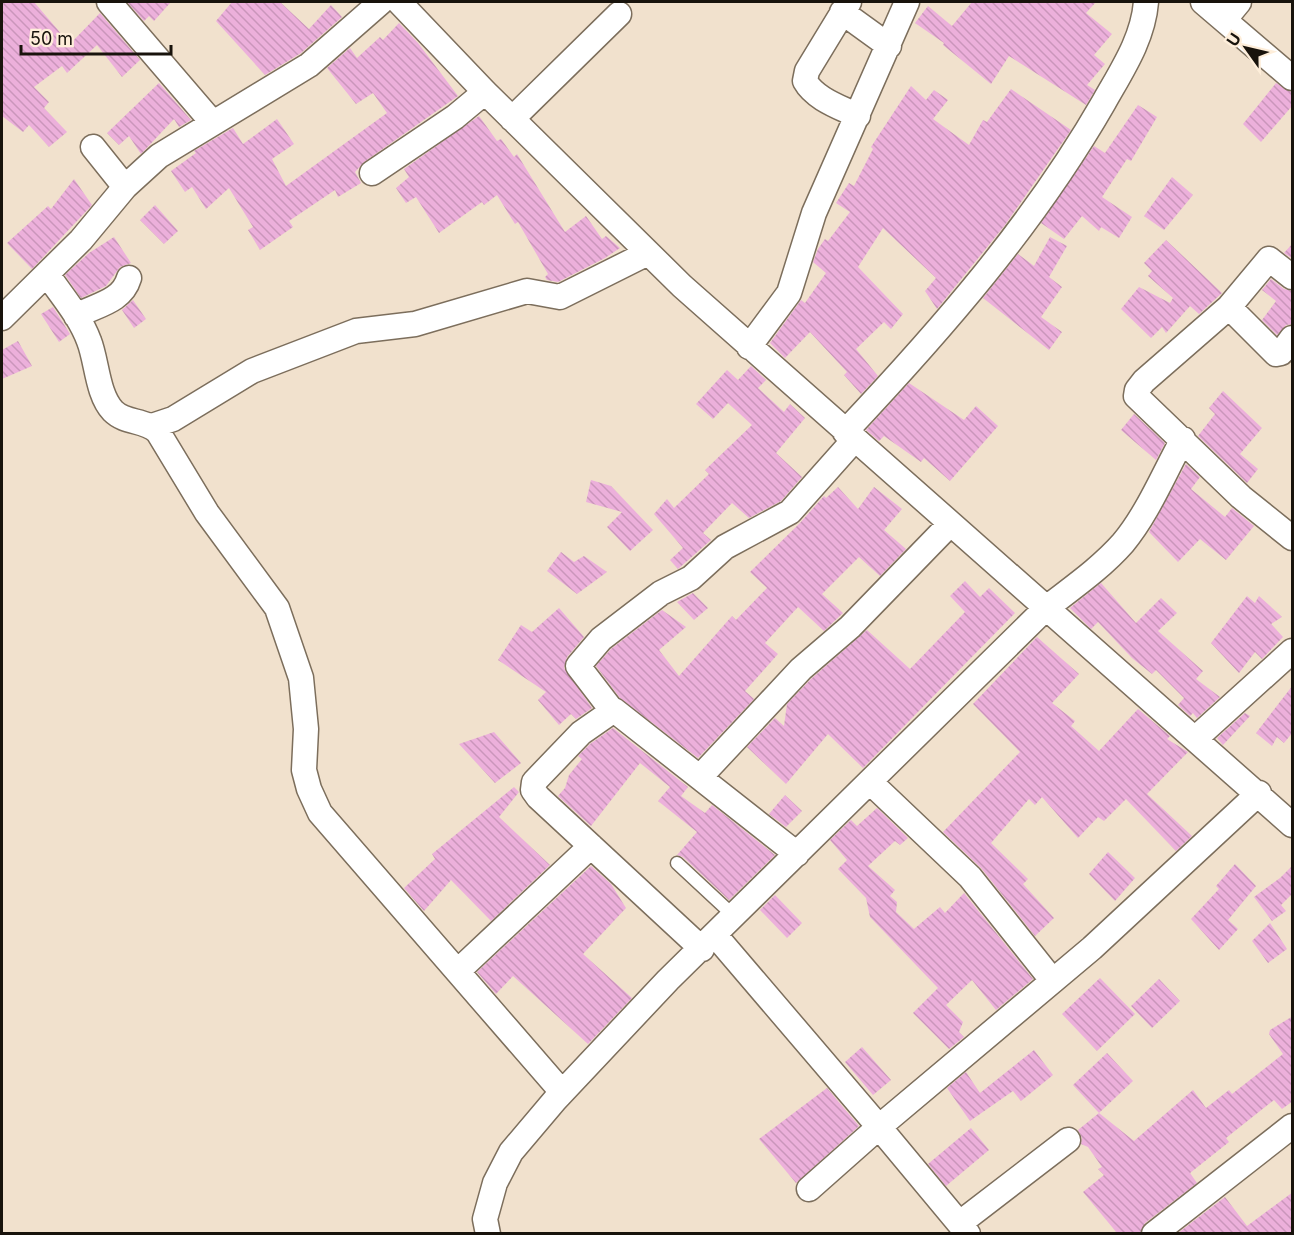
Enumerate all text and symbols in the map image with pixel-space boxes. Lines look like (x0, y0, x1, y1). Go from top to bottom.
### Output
scale bar (21, 18, 171, 56)
north arrow (1216, 18, 1276, 78)
text: 50 m (30, 28, 73, 49)
text: U (1222, 29, 1245, 50)

